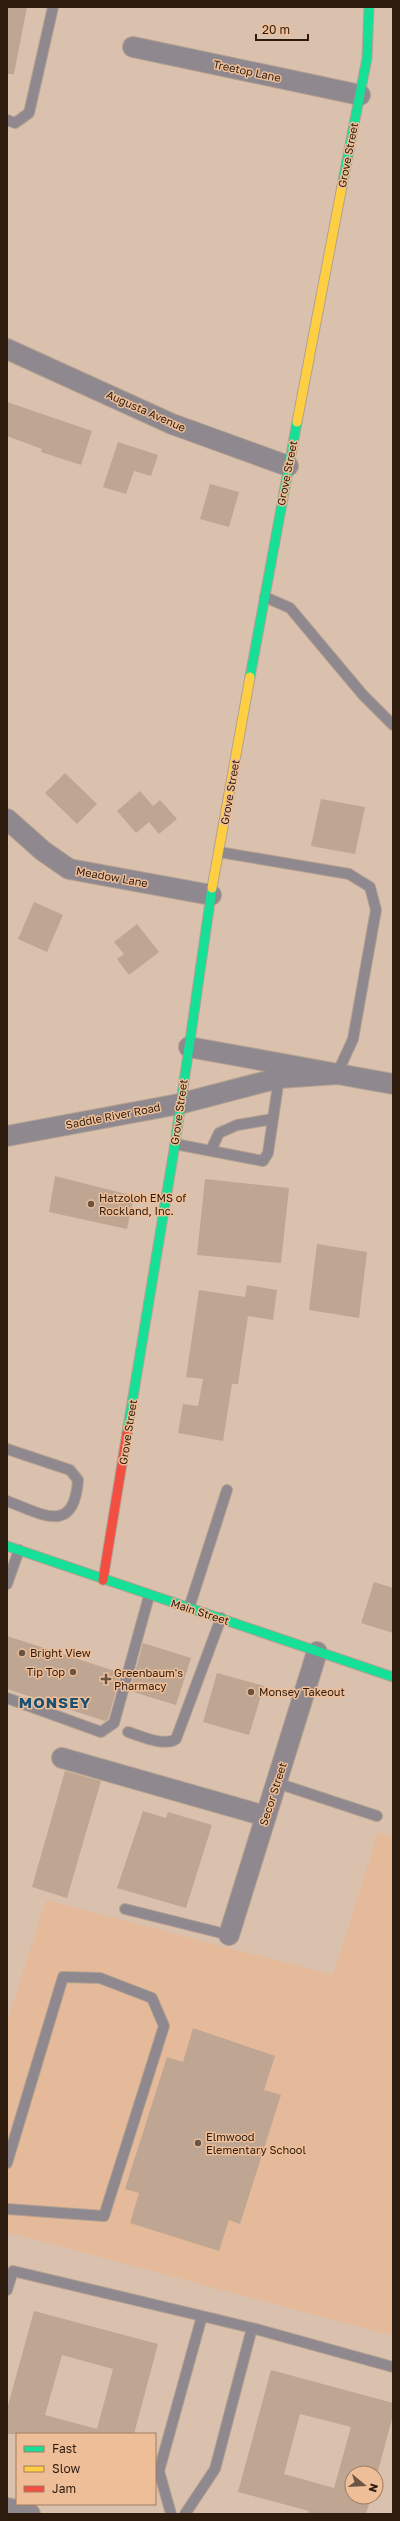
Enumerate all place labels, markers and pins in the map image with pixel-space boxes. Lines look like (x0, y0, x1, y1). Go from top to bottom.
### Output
place label: Hatzoloh EMS of Rockland, Inc. (99, 1191, 186, 1217)
marker: Hatzoloh EMS of Rockland, Inc. (86, 1199, 96, 1209)
place label: Bright View (30, 1646, 91, 1659)
marker: Bright View (17, 1648, 27, 1658)
place label: Tip Top (27, 1665, 65, 1678)
place label: Greenbaum's Pharmacy (114, 1666, 183, 1692)
marker: Tip Top (68, 1667, 78, 1677)
marker: Greenbaum's Pharmacy (101, 1674, 111, 1684)
place label: Monsey Takeout (259, 1685, 345, 1698)
marker: Monsey Takeout (246, 1687, 256, 1697)
place label: Elmwood Elementary School (206, 2130, 306, 2156)
marker: Elmwood Elementary School (193, 2138, 203, 2148)

